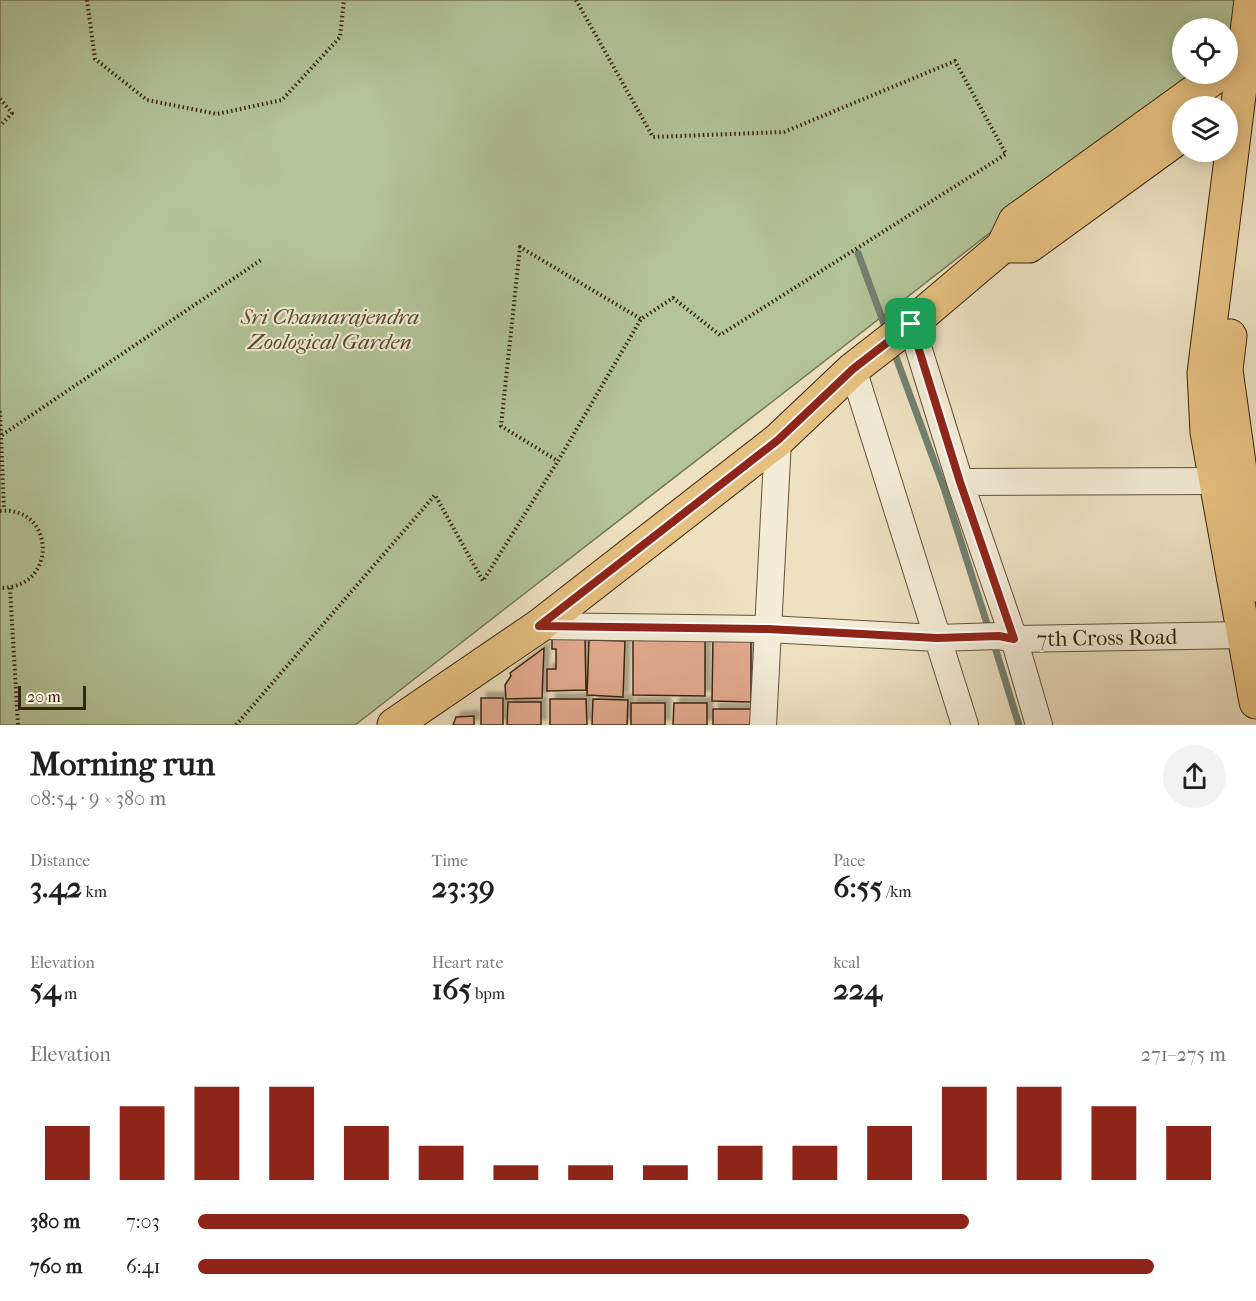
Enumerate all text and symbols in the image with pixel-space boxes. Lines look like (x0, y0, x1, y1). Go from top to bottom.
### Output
map controls (1172, 18, 1238, 162)
button: locate (1172, 18, 1238, 84)
button: layers (1172, 96, 1238, 162)
pin (885, 298, 936, 349)
park label: Sri Chamarajendra Zoological Garden (240, 304, 419, 355)
icon: arrive (894, 307, 927, 340)
street label: 7th Cross Road (1037, 624, 1179, 652)
scale bar (18, 683, 86, 710)
text: 20 m (27, 687, 61, 706)
text: Morning run (30, 745, 215, 784)
button: share (1163, 745, 1226, 808)
text: 08:54 · 9 × 380 m (30, 787, 166, 810)
text: Distance (30, 851, 90, 870)
text: Time (432, 851, 468, 870)
text: Pace (833, 851, 865, 870)
text: 3.42 (30, 870, 82, 905)
text: 23:39 (432, 870, 495, 905)
text: 6:55 (833, 870, 883, 905)
text: km (82, 882, 107, 901)
text: /km (883, 882, 912, 901)
text: Elevation (30, 953, 95, 972)
text: Heart rate (432, 953, 503, 972)
text: kcal (833, 953, 860, 972)
text: 54 (30, 972, 61, 1007)
text: 165 (432, 972, 471, 1007)
text: 224 (833, 972, 882, 1007)
text: m (61, 984, 77, 1003)
text: bpm (471, 984, 505, 1003)
text: Elevation (30, 1043, 111, 1066)
text: 271–275 m (1141, 1043, 1226, 1066)
text: 380 m (30, 1210, 80, 1233)
text: 7:03 (126, 1210, 160, 1233)
text: 760 m (30, 1255, 82, 1278)
text: 6:41 (126, 1255, 161, 1278)

